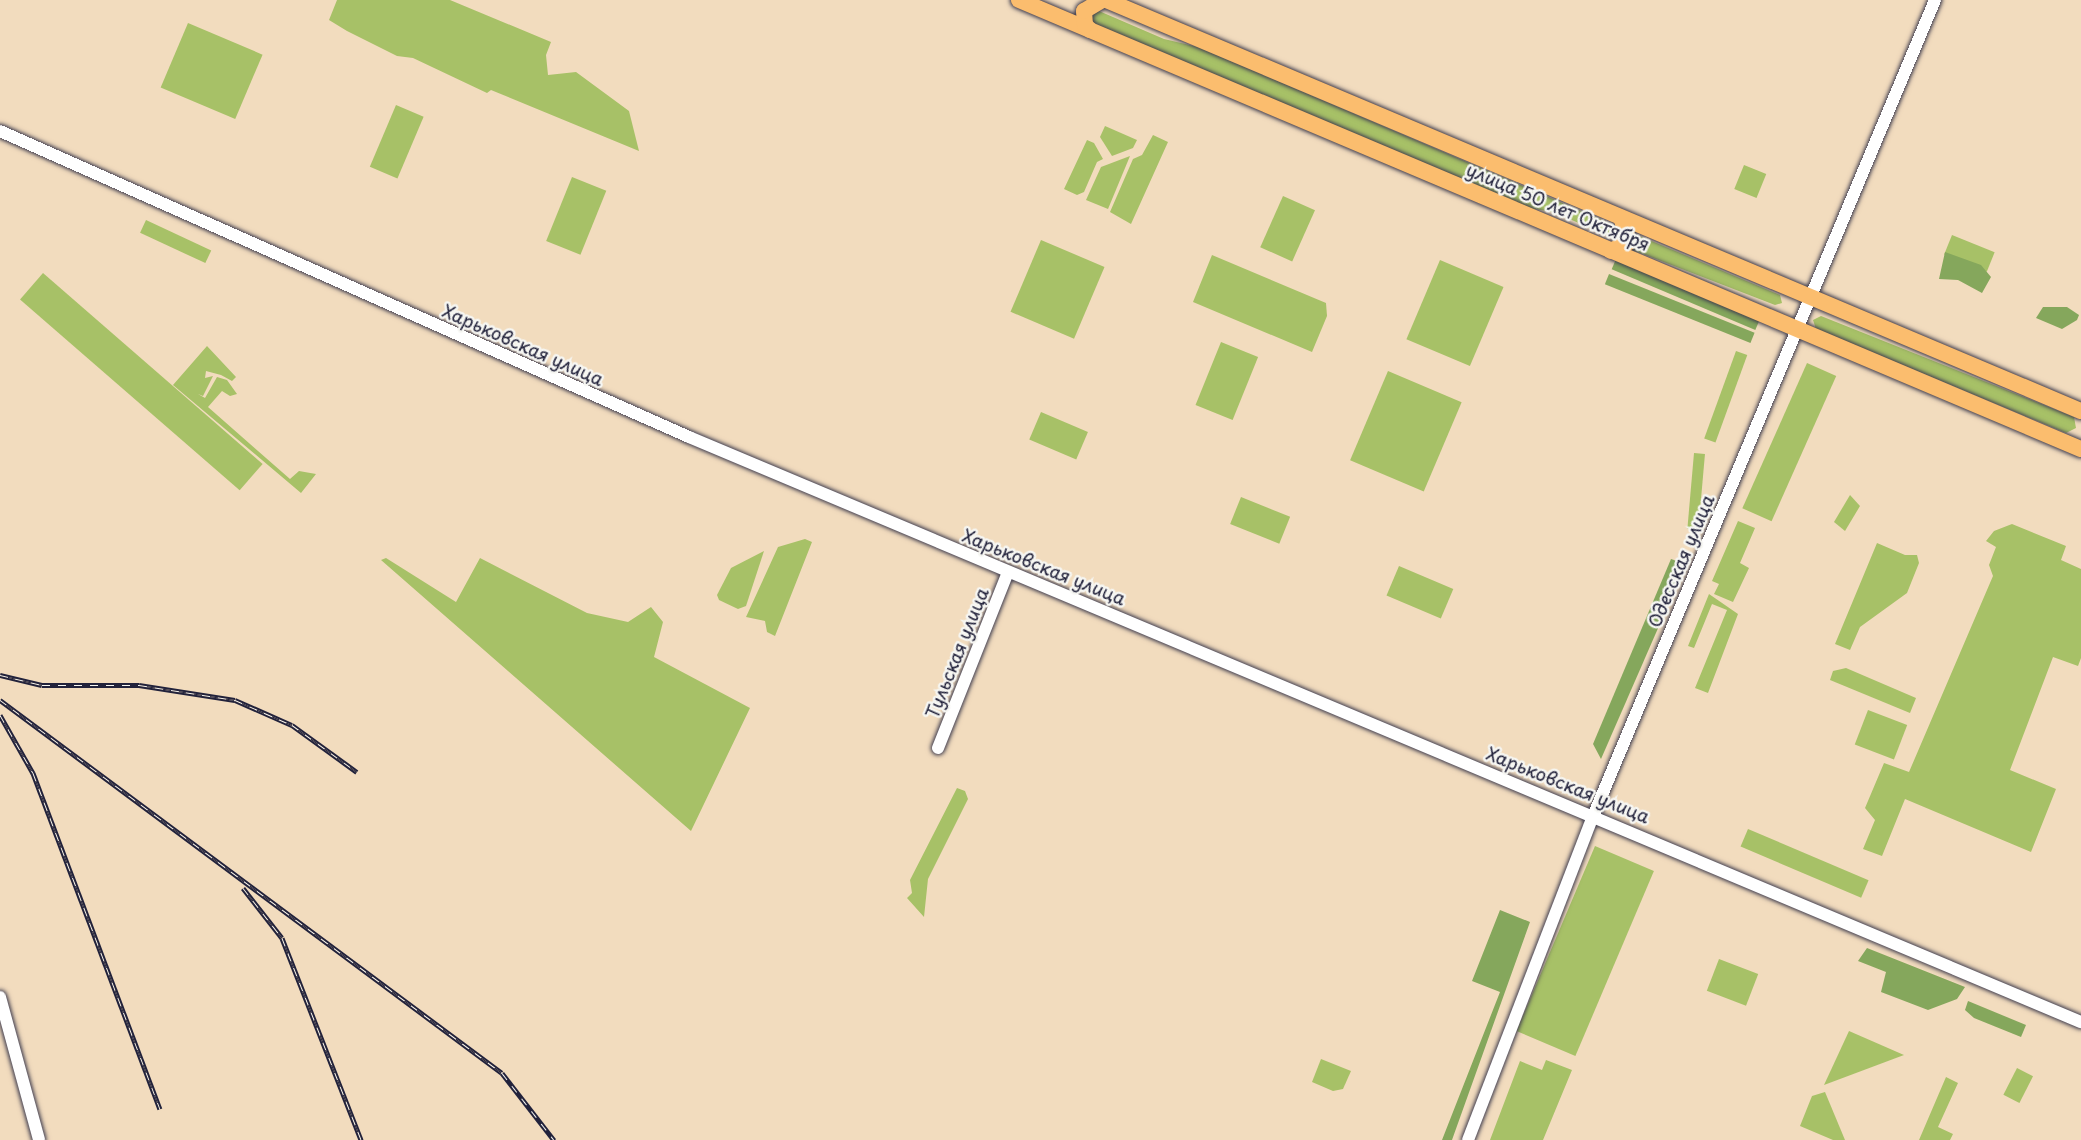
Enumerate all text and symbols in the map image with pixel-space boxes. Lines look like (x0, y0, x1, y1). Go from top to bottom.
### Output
street label: улица 50 лет Октября (1462, 158, 1654, 256)
street label: Харьковская улица (439, 300, 607, 390)
street label: Одесская улица (1643, 491, 1719, 631)
street label: Харьковская улица (959, 524, 1129, 610)
street label: Тульская улица (921, 584, 993, 722)
street label: Харьковская улица (1483, 742, 1653, 828)

